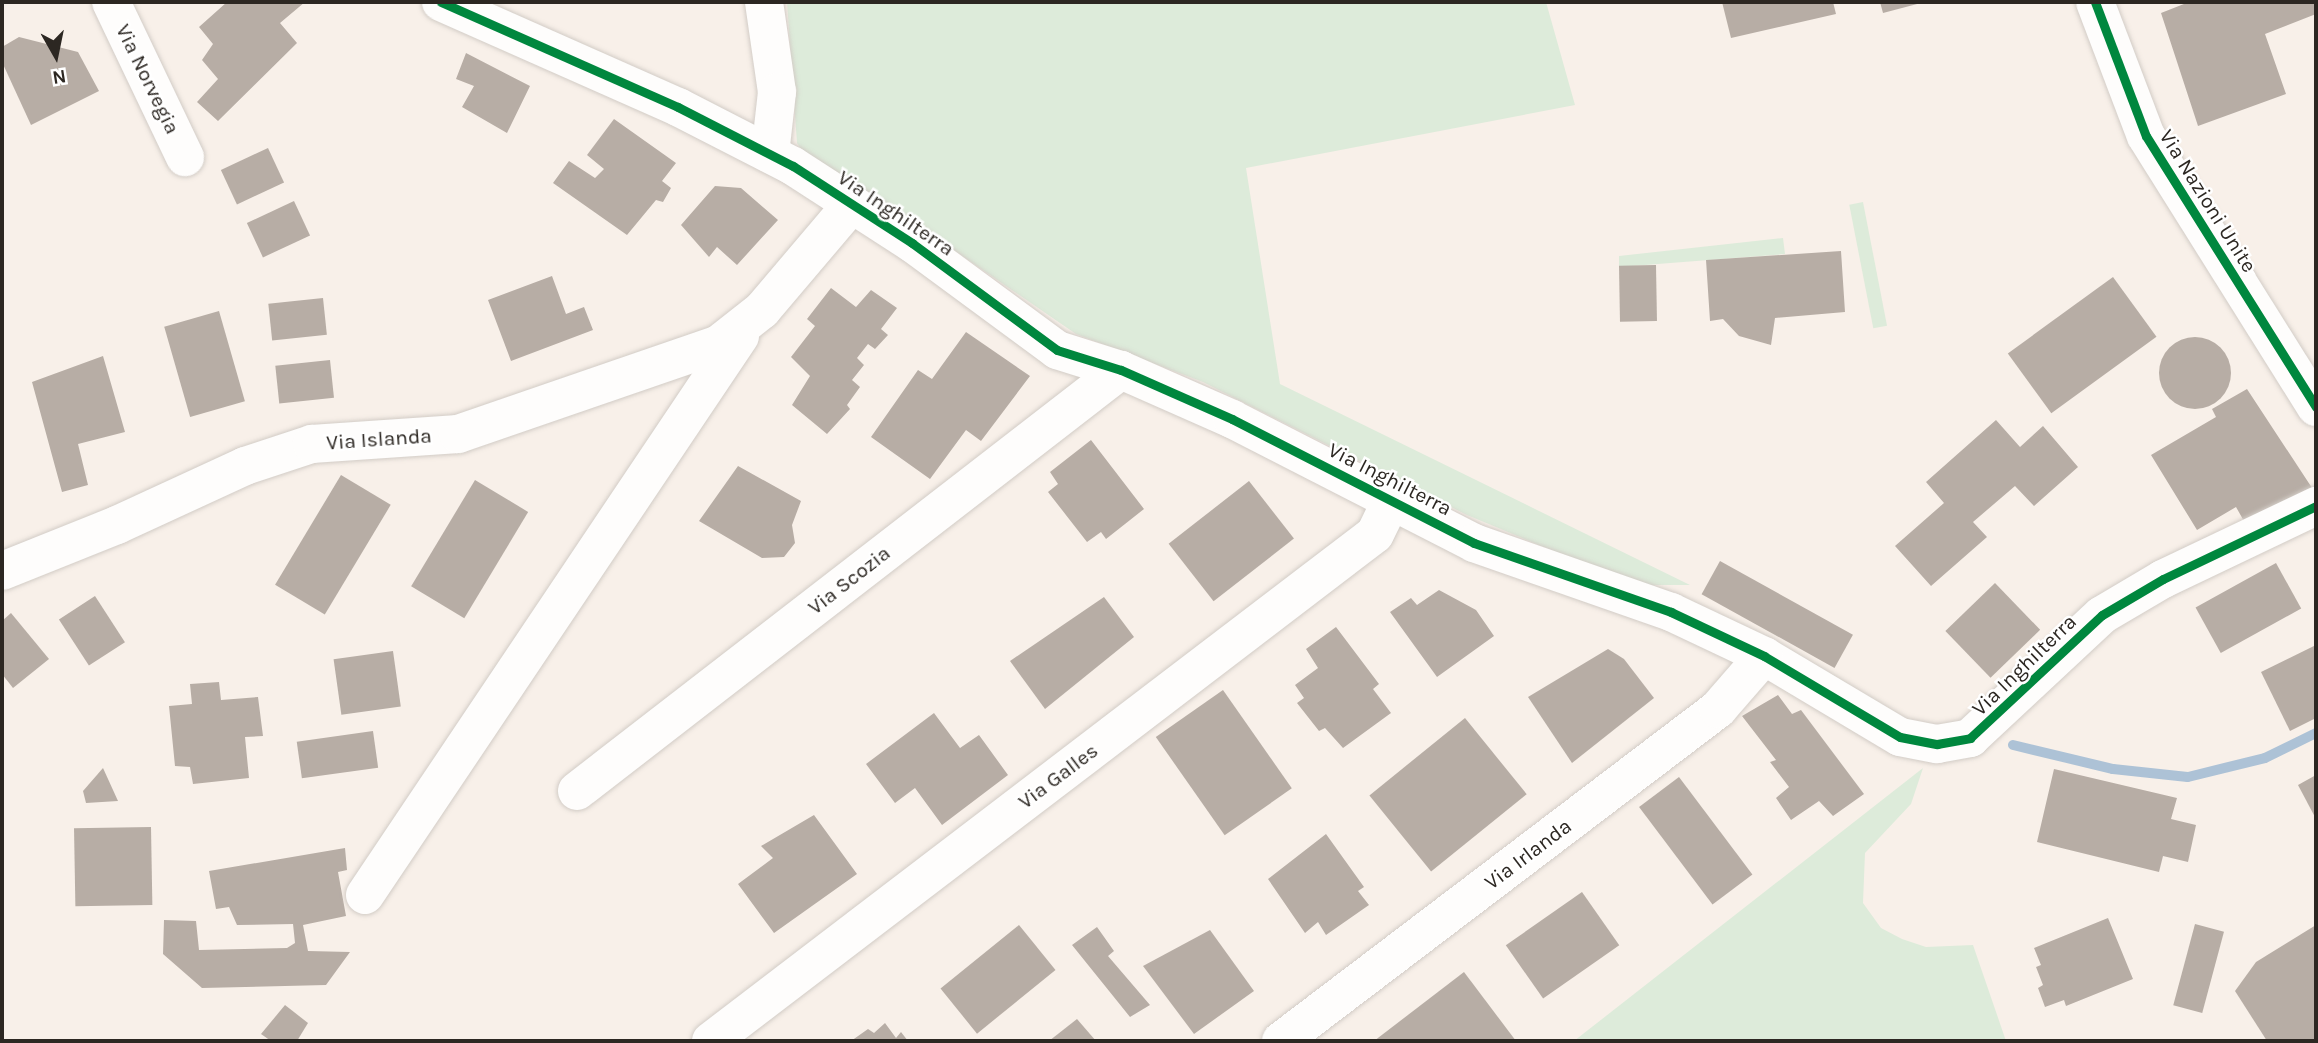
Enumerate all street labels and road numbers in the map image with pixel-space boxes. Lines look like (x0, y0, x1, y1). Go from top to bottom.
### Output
street label: Via Norvegia (111, 20, 185, 138)
street label: Via Nazioni Unite (2154, 125, 2262, 277)
street label: Via Inghilterra (833, 165, 959, 261)
street label: Via Islanda (325, 423, 433, 455)
street label: Via Inghilterra (1324, 437, 1456, 521)
street label: Via Scozia (803, 540, 895, 620)
street label: Via Inghilterra (1967, 609, 2081, 721)
street label: Via Galles (1013, 738, 1103, 814)
street label: Via Irlanda (1480, 813, 1576, 895)

